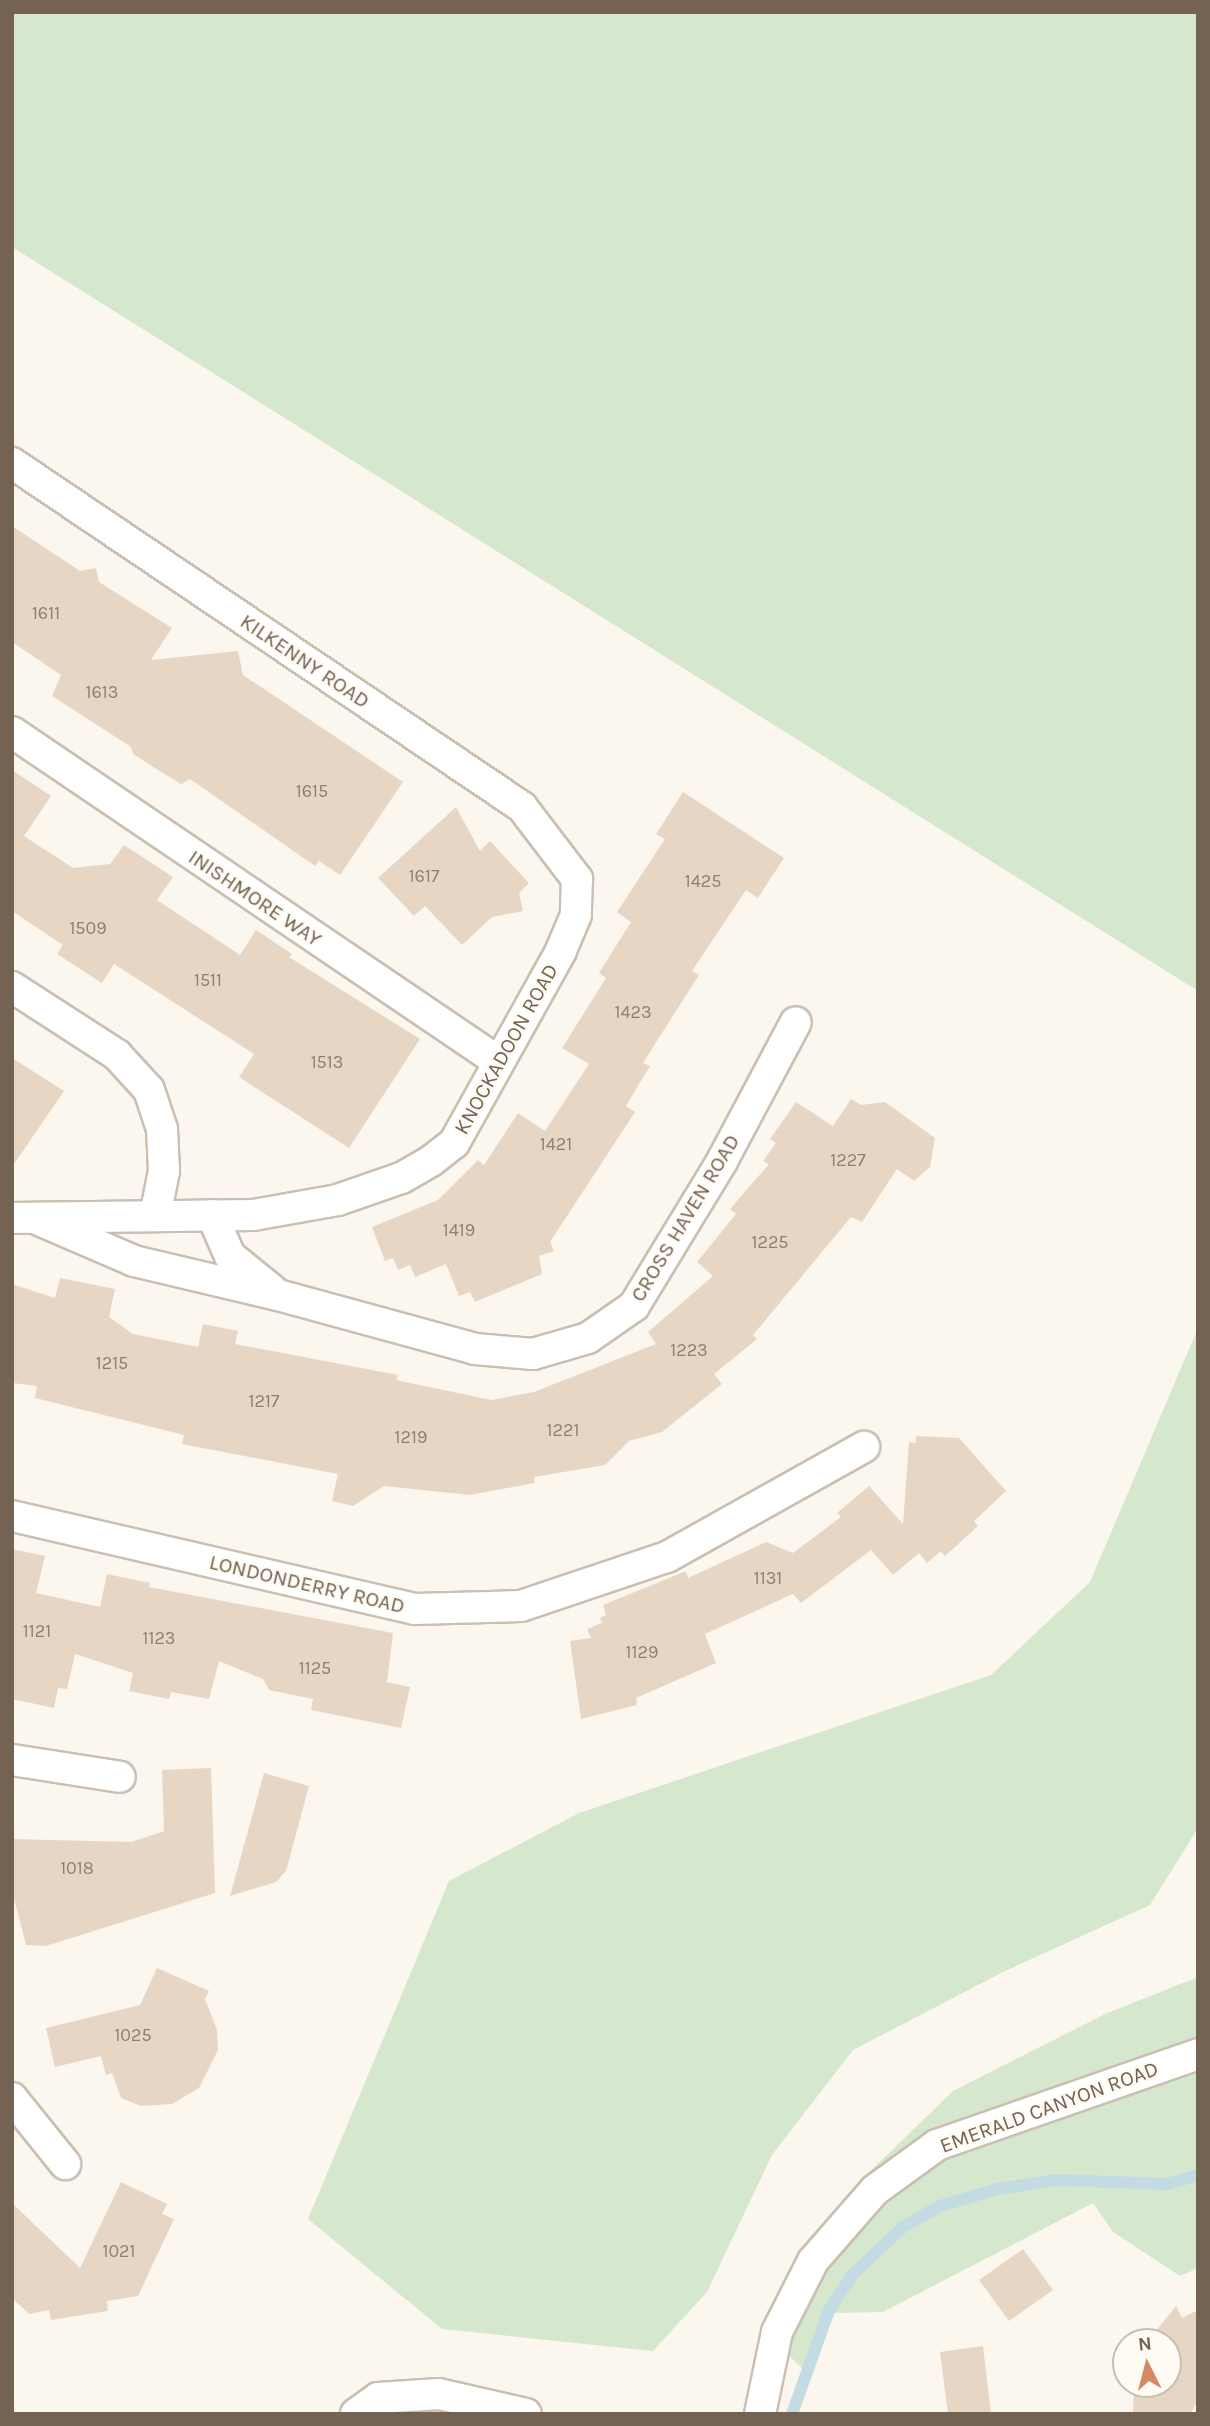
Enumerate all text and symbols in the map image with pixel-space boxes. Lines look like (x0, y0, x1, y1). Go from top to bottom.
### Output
house number: 1611 (32, 602, 60, 624)
street label: KILKENNY ROAD (236, 608, 374, 714)
house number: 1613 (86, 681, 118, 703)
house number: 1615 (296, 780, 328, 802)
street label: INISHMORE WAY (184, 844, 326, 952)
house number: 1617 (409, 865, 439, 887)
house number: 1425 (685, 870, 721, 892)
house number: 1509 (69, 917, 107, 939)
street label: KNOCKADOON ROAD (449, 959, 563, 1139)
house number: 1511 (194, 969, 222, 991)
house number: 1423 (614, 1001, 652, 1023)
house number: 1513 (311, 1051, 343, 1073)
street label: CROSS HAVEN ROAD (625, 1130, 745, 1306)
house number: 1421 (540, 1133, 572, 1155)
house number: 1227 (830, 1149, 866, 1171)
house number: 1419 (443, 1219, 475, 1241)
house number: 1225 (752, 1231, 788, 1253)
house number: 1223 (670, 1339, 708, 1361)
house number: 1215 (96, 1352, 128, 1374)
house number: 1217 (249, 1390, 279, 1412)
house number: 1221 (547, 1419, 579, 1441)
house number: 1219 (395, 1426, 427, 1448)
street label: LONDONDERRY ROAD (207, 1549, 407, 1619)
house number: 1131 (754, 1567, 782, 1589)
house number: 1121 (23, 1620, 51, 1642)
house number: 1123 (143, 1627, 175, 1649)
house number: 1129 (626, 1641, 658, 1663)
house number: 1125 (299, 1657, 331, 1679)
house number: 1018 (60, 1857, 94, 1879)
house number: 1025 (114, 2024, 152, 2046)
street label: EMERALD CANYON ROAD (936, 2056, 1162, 2158)
house number: 1021 (102, 2240, 136, 2262)
north arrow (1112, 2328, 1182, 2398)
text: N (1137, 2332, 1153, 2356)

